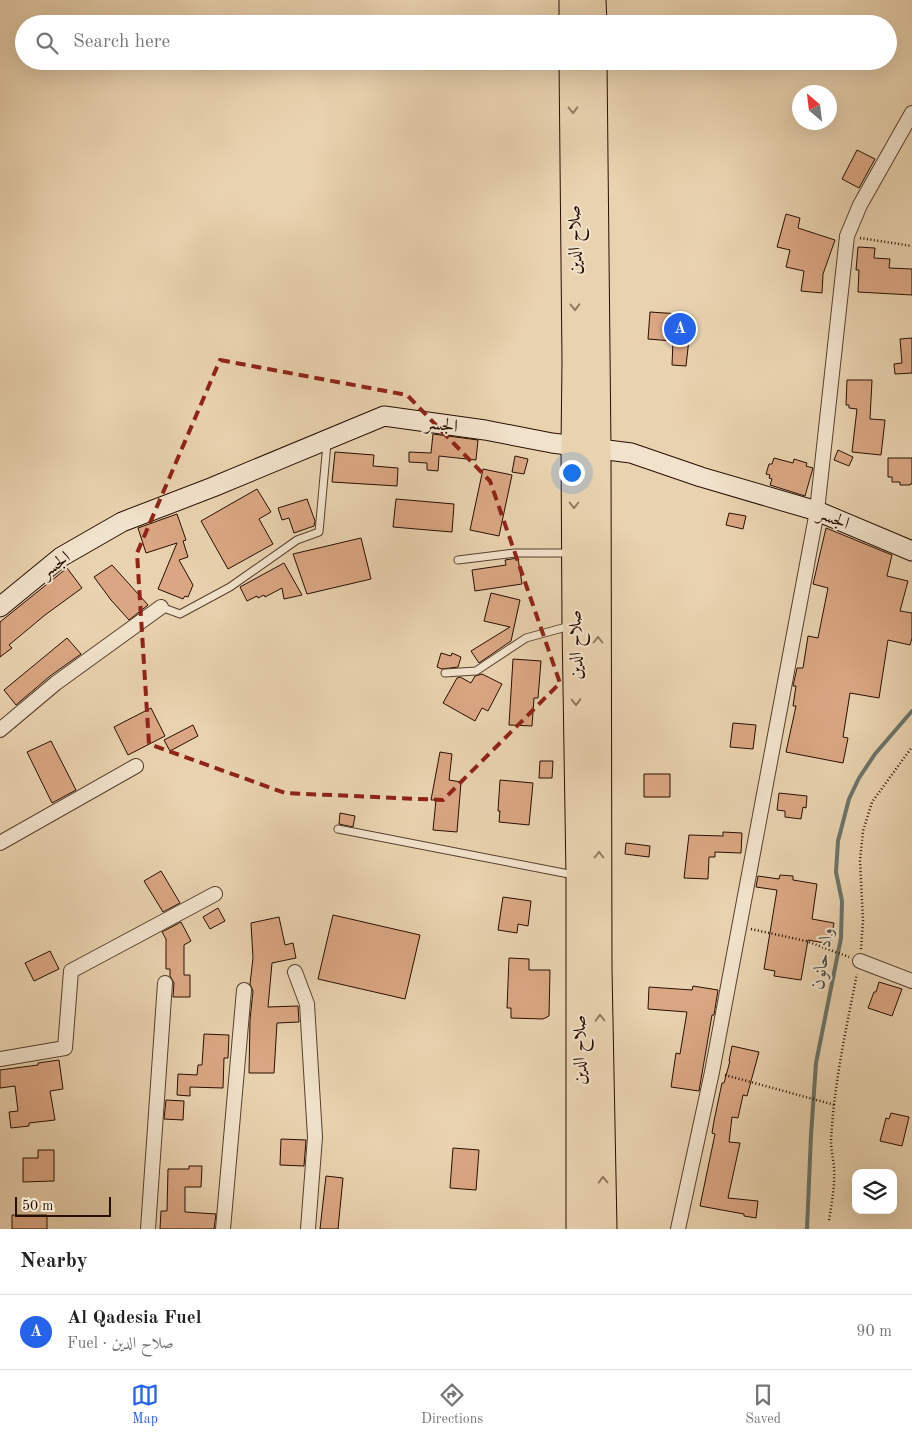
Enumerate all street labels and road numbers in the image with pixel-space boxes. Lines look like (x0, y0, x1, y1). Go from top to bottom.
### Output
street label: صلاح الدين (565, 205, 591, 275)
street label: الجسر (423, 414, 459, 438)
street label: الجسر (813, 504, 852, 535)
street label: الجسر (36, 548, 75, 584)
street label: صلاح الدين (566, 610, 592, 680)
street label: صلاح الدين (571, 1015, 595, 1085)

